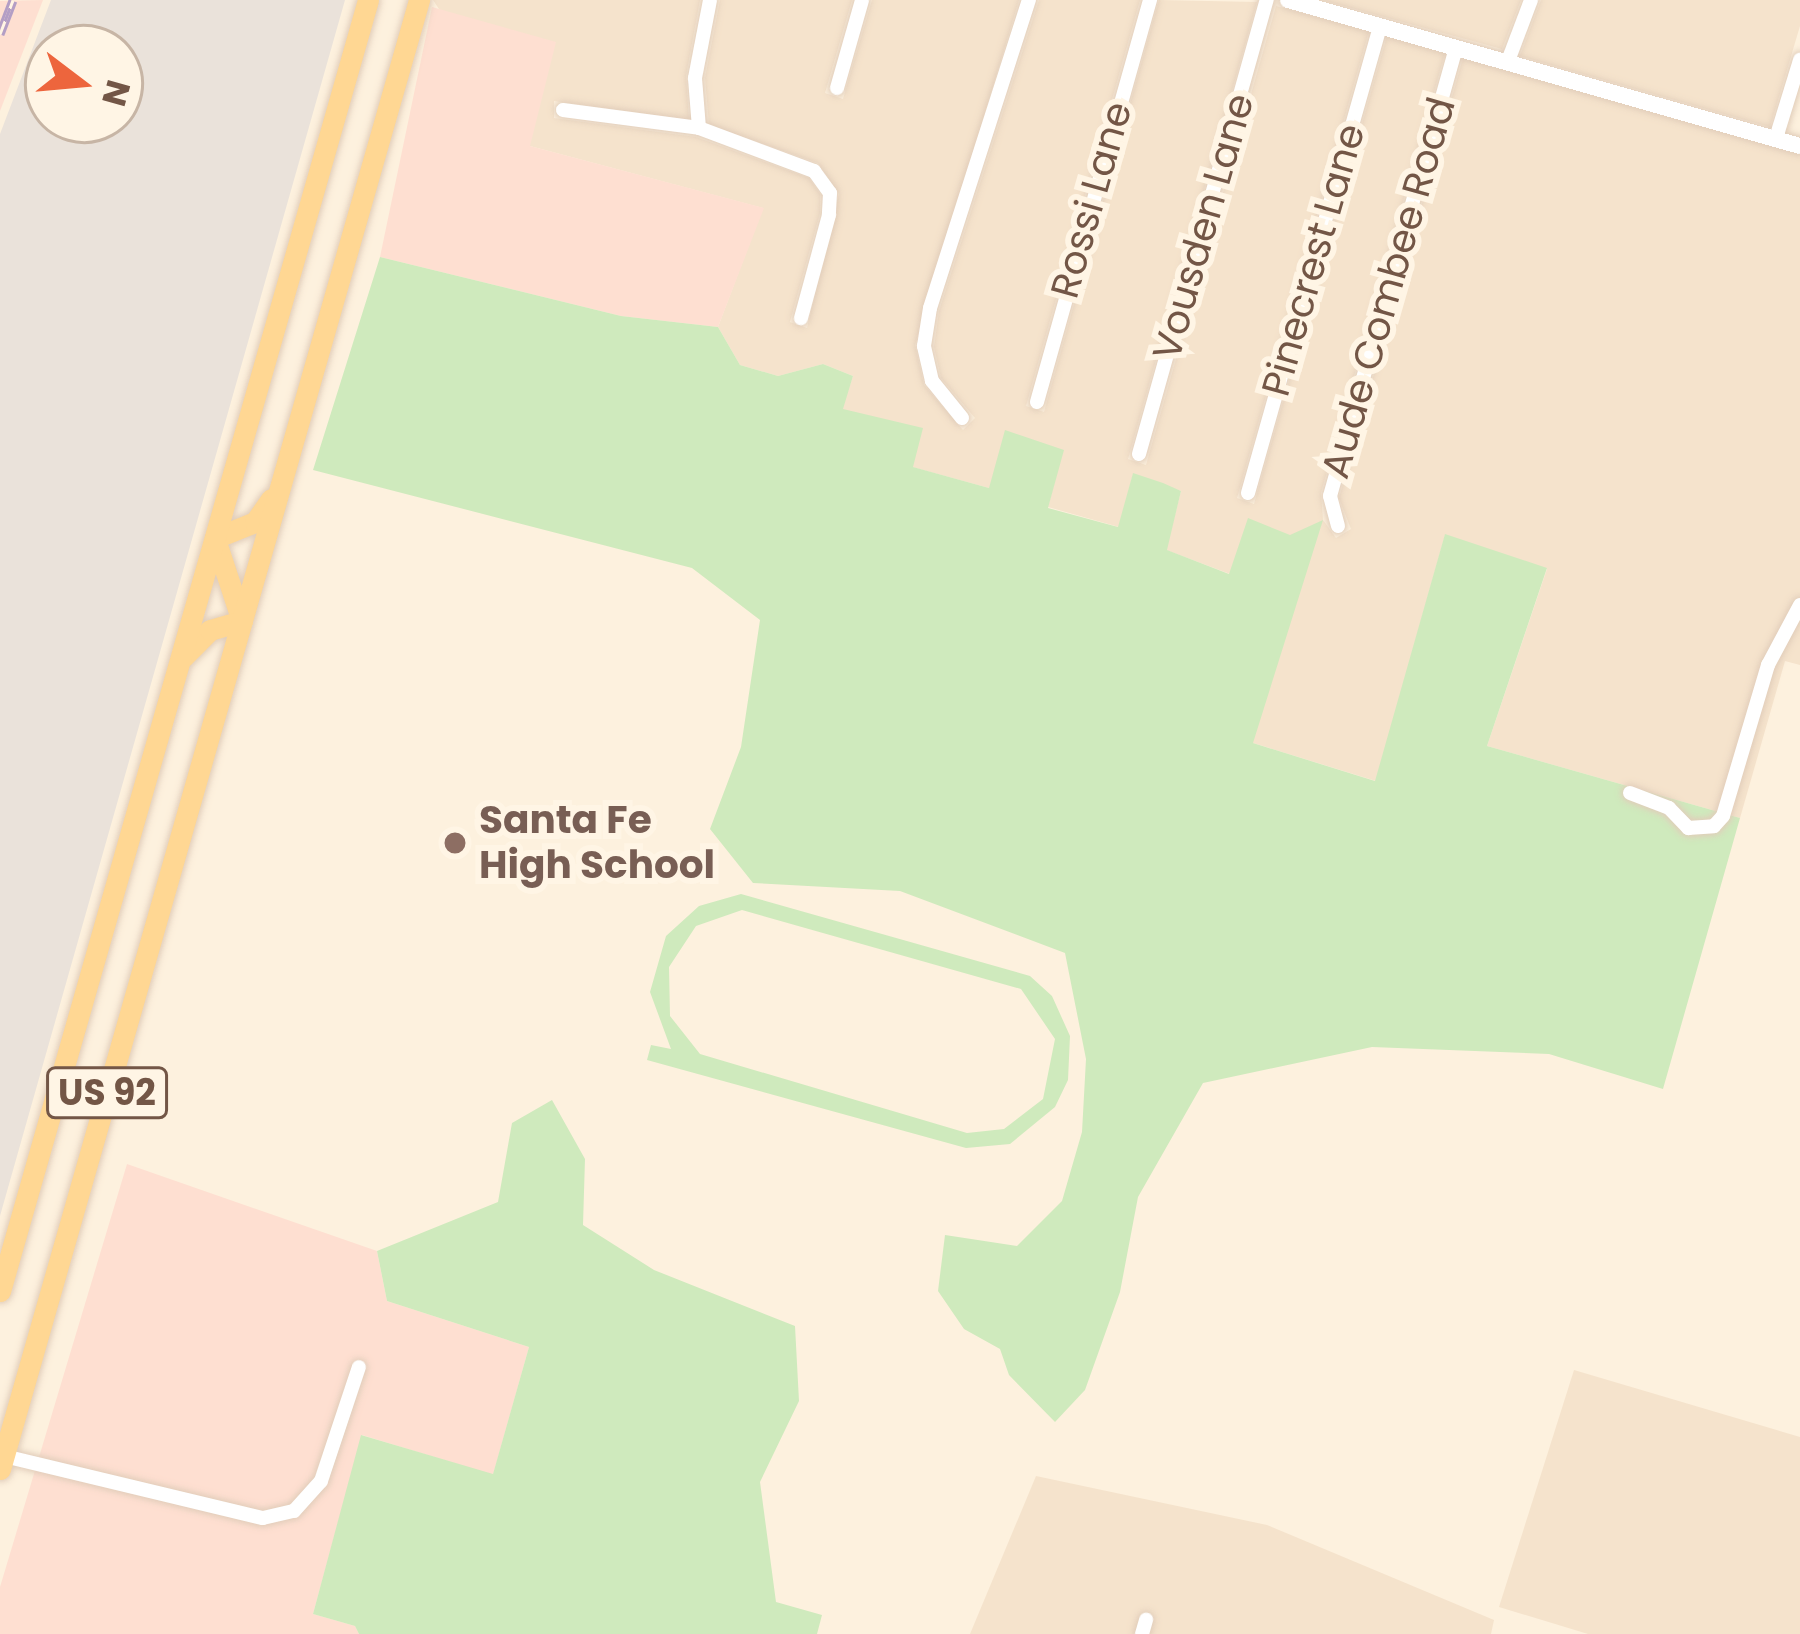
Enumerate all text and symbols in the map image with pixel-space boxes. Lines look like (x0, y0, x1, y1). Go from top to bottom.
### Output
north arrow (24, 24, 144, 144)
text: N (90, 75, 142, 112)
street label: Vousden Lane (1144, 88, 1264, 366)
street label: Aude Combee Road (1312, 92, 1466, 484)
street label: Rossi Lane (1042, 97, 1142, 303)
street label: Pinecrest Lane (1253, 118, 1375, 402)
place label: Santa Fe High School (479, 798, 715, 889)
marker: Santa Fe High School (442, 830, 468, 856)
road number: US 92 (44, 1063, 170, 1123)

